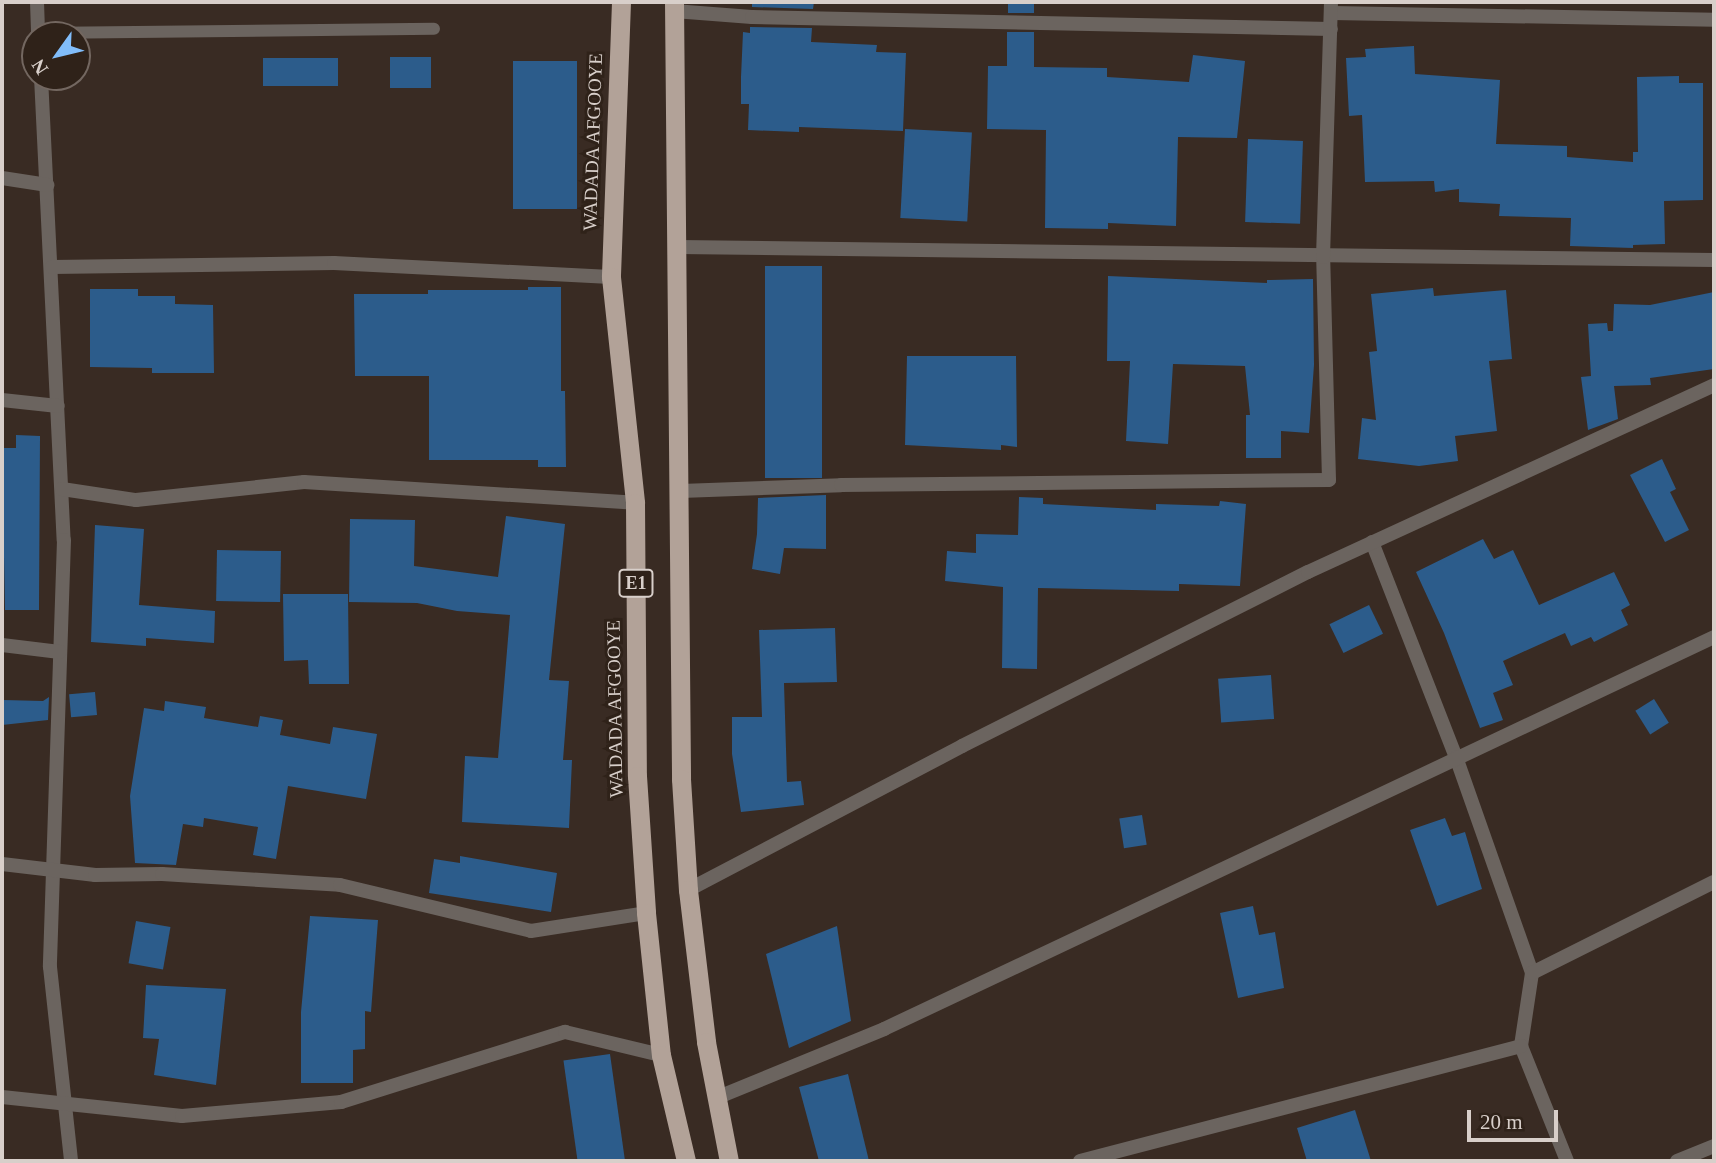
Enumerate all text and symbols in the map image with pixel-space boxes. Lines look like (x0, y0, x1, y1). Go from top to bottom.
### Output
north arrow (21, 21, 91, 91)
street label: WADADA AFGOOYE (578, 52, 608, 232)
text: N (27, 55, 52, 78)
road number: E1 (617, 568, 655, 598)
street label: WADADA AFGOOYE (602, 619, 628, 799)
scale bar (1471, 1096, 1562, 1140)
text: 20 m (1480, 1110, 1523, 1134)

